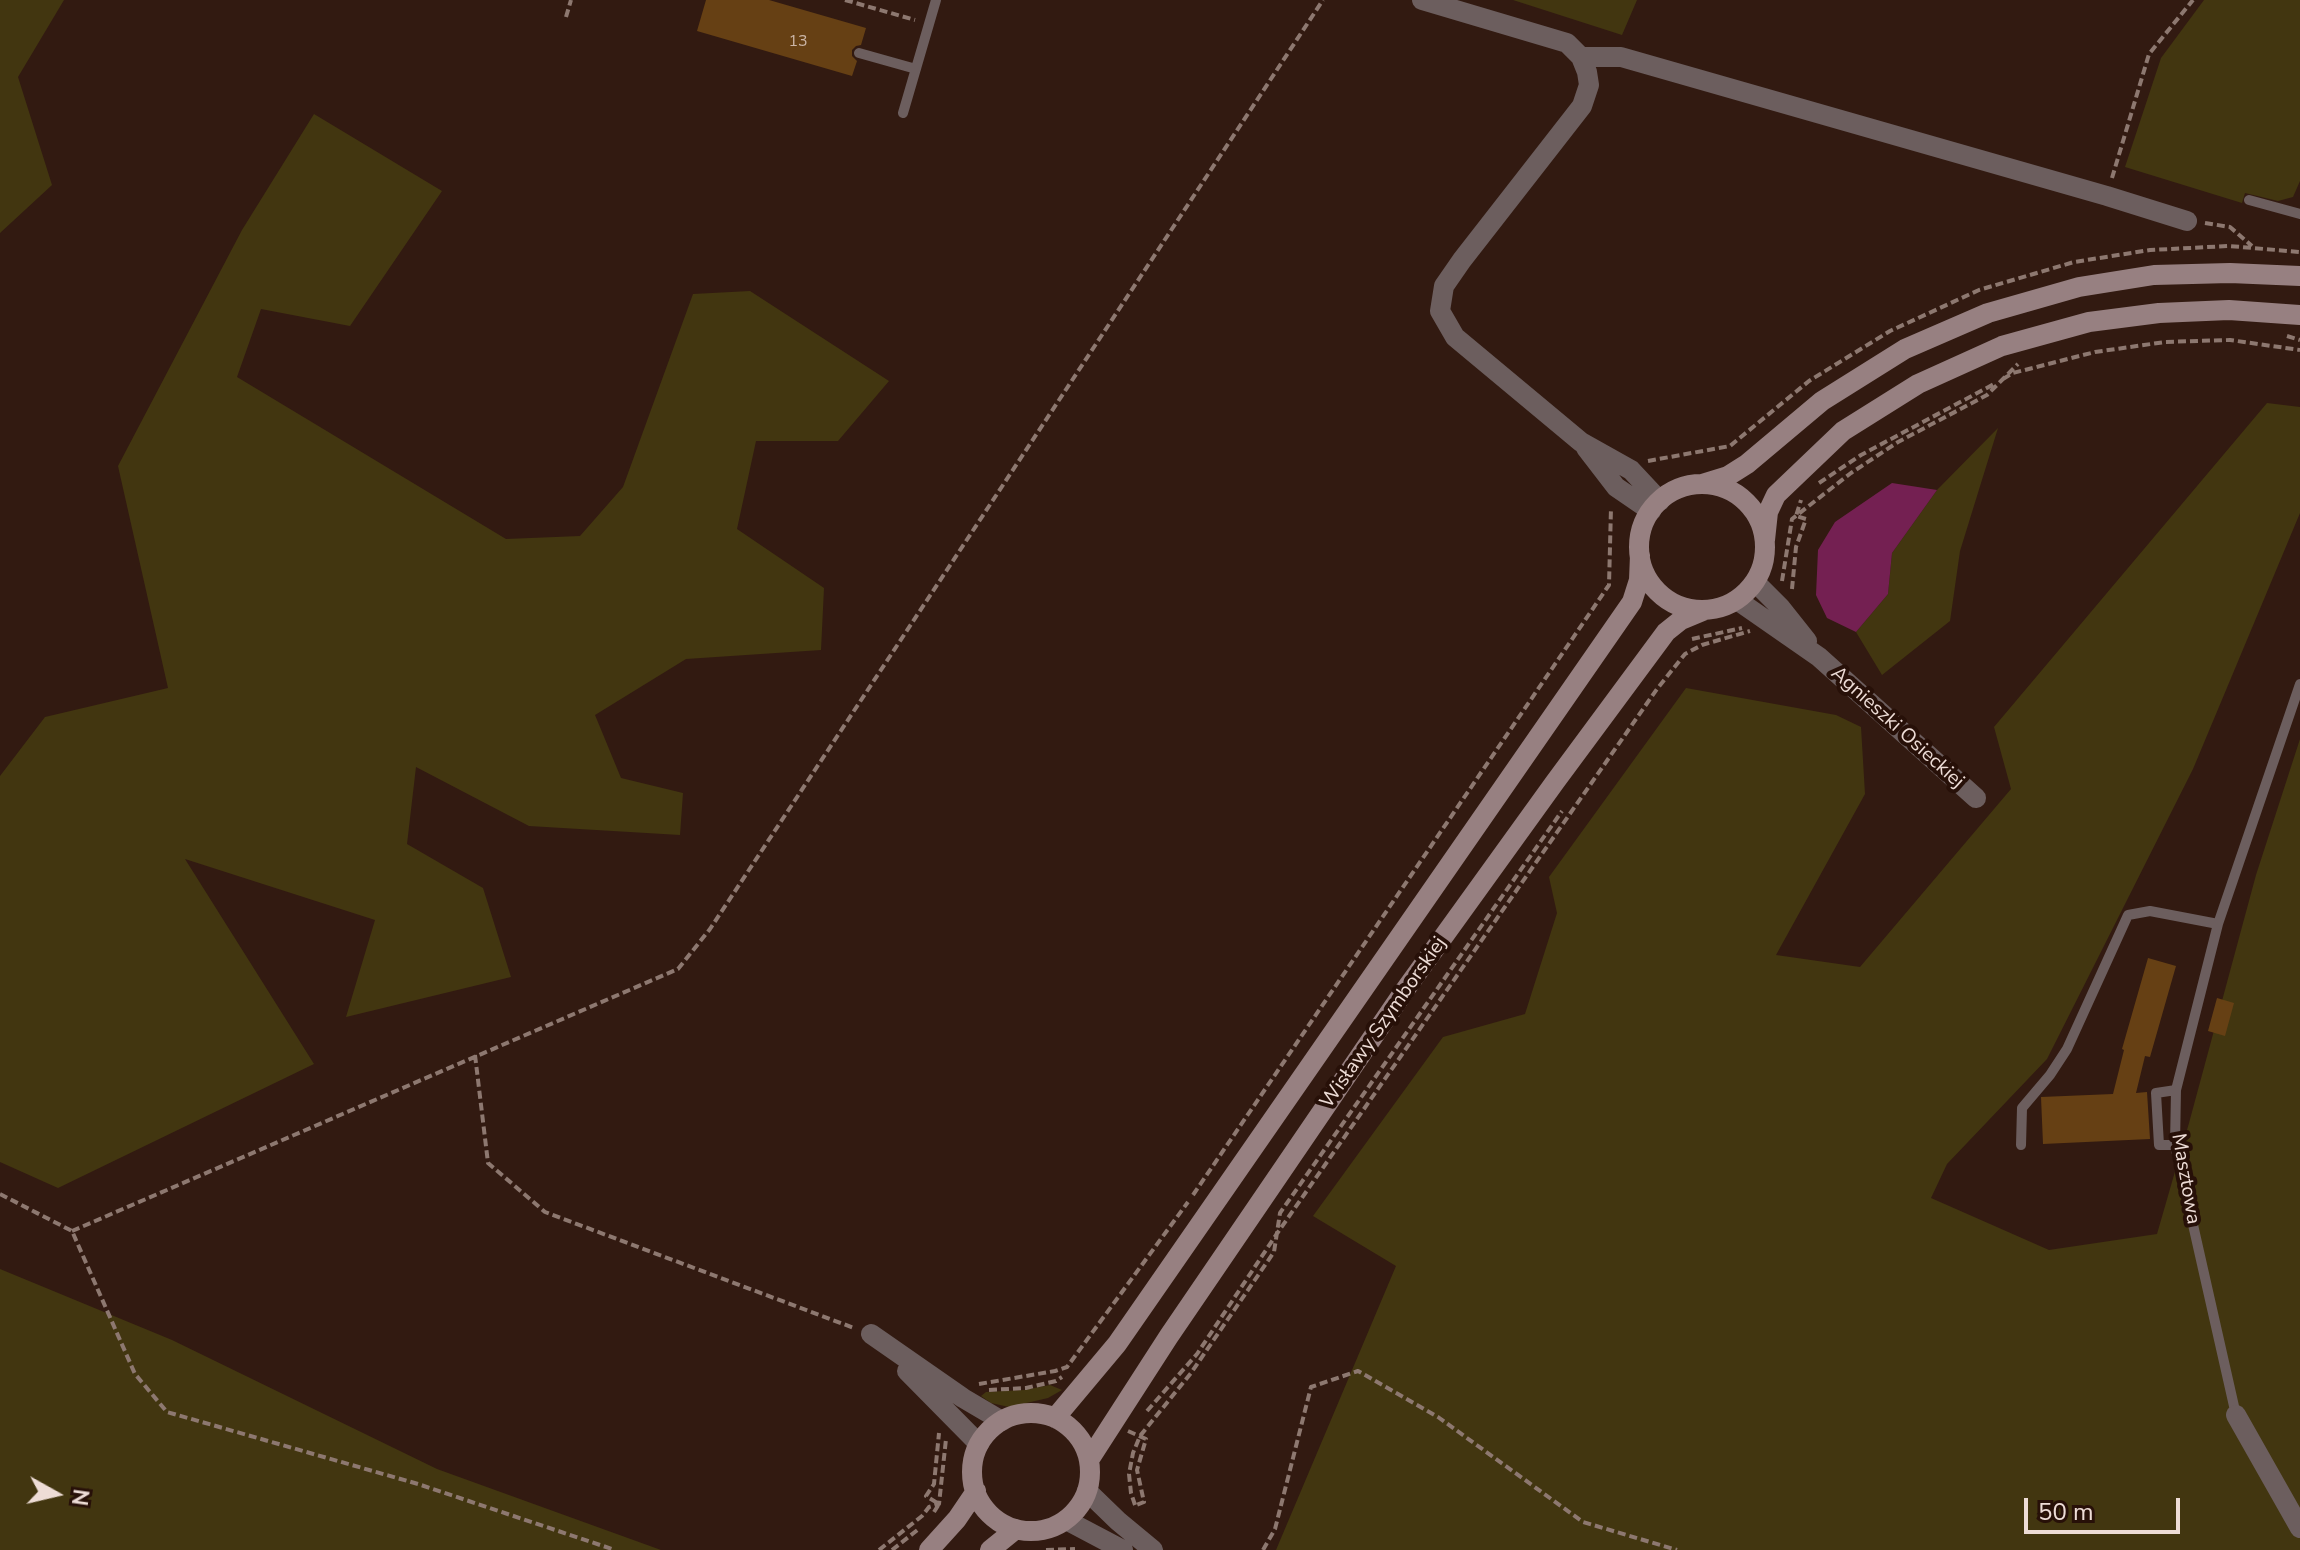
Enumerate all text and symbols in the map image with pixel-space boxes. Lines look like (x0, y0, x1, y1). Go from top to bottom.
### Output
house number: 13 (788, 32, 808, 52)
street label: Agnieszki Osieckiej (1825, 662, 1969, 794)
street label: Wisławy Szymborskiej (1316, 933, 1452, 1113)
street label: Masztowa (2165, 1132, 2205, 1226)
north arrow (16, 1454, 96, 1534)
scale bar (2028, 1482, 2184, 1532)
text: N (64, 1487, 96, 1508)
text: 50 m (2038, 1496, 2094, 1528)

